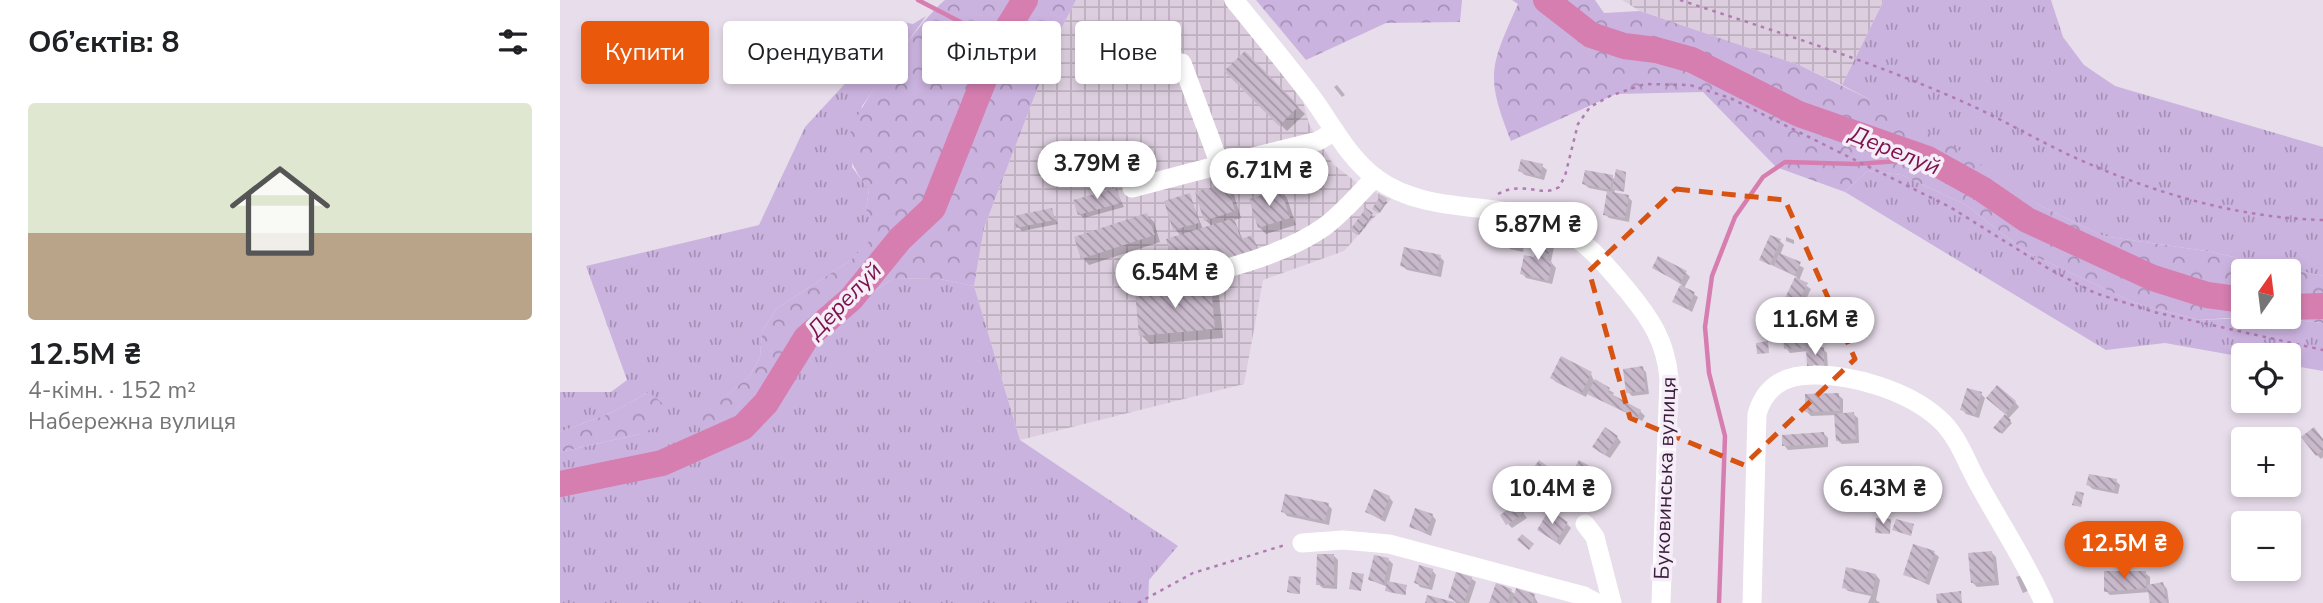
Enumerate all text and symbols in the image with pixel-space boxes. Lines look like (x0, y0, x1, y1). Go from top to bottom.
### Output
chip: Купити (581, 21, 709, 84)
chip: Орендувати (723, 21, 908, 84)
chip: Фільтри (922, 21, 1061, 84)
chip: Нове (1075, 21, 1181, 84)
text: Об’єктів: 8 (28, 22, 180, 63)
icon: filters (494, 23, 532, 61)
water label: Дерелуй (1843, 118, 1945, 183)
pin: 3.79M ₴ (1032, 142, 1162, 201)
icon: home (217, 148, 343, 274)
text: 3.79M ₴ (1053, 148, 1141, 179)
pin: 6.71M ₴ (1204, 148, 1334, 208)
text: 6.71M ₴ (1225, 155, 1313, 186)
pin: 5.87M ₴ (1473, 202, 1603, 262)
text: 5.87M ₴ (1494, 209, 1582, 240)
pin: 6.54M ₴ (1110, 250, 1240, 310)
water label: Дерелуй (799, 255, 889, 347)
text: 6.54M ₴ (1131, 257, 1219, 288)
north arrow (2231, 259, 2301, 329)
map controls (2231, 259, 2301, 581)
pin: 11.6M ₴ (1750, 298, 1880, 357)
text: 11.6M ₴ (1771, 304, 1859, 335)
text: 12.5M ₴ (28, 334, 142, 375)
button: locate (2231, 343, 2301, 413)
text: 4-кімн. · 152 m² (28, 375, 196, 406)
street label: Буковинська вулиця (1647, 376, 1683, 580)
text: Набережна вулиця (28, 406, 236, 437)
button: + (2231, 427, 2301, 497)
pin: 10.4M ₴ (1487, 466, 1617, 526)
pin: 6.43M ₴ (1818, 466, 1948, 526)
text: 10.4M ₴ (1508, 473, 1596, 504)
text: 6.43M ₴ (1839, 473, 1927, 504)
button: − (2231, 511, 2301, 581)
pin: 12.5M ₴ (2059, 522, 2189, 581)
text: 12.5M ₴ (2080, 528, 2168, 559)

